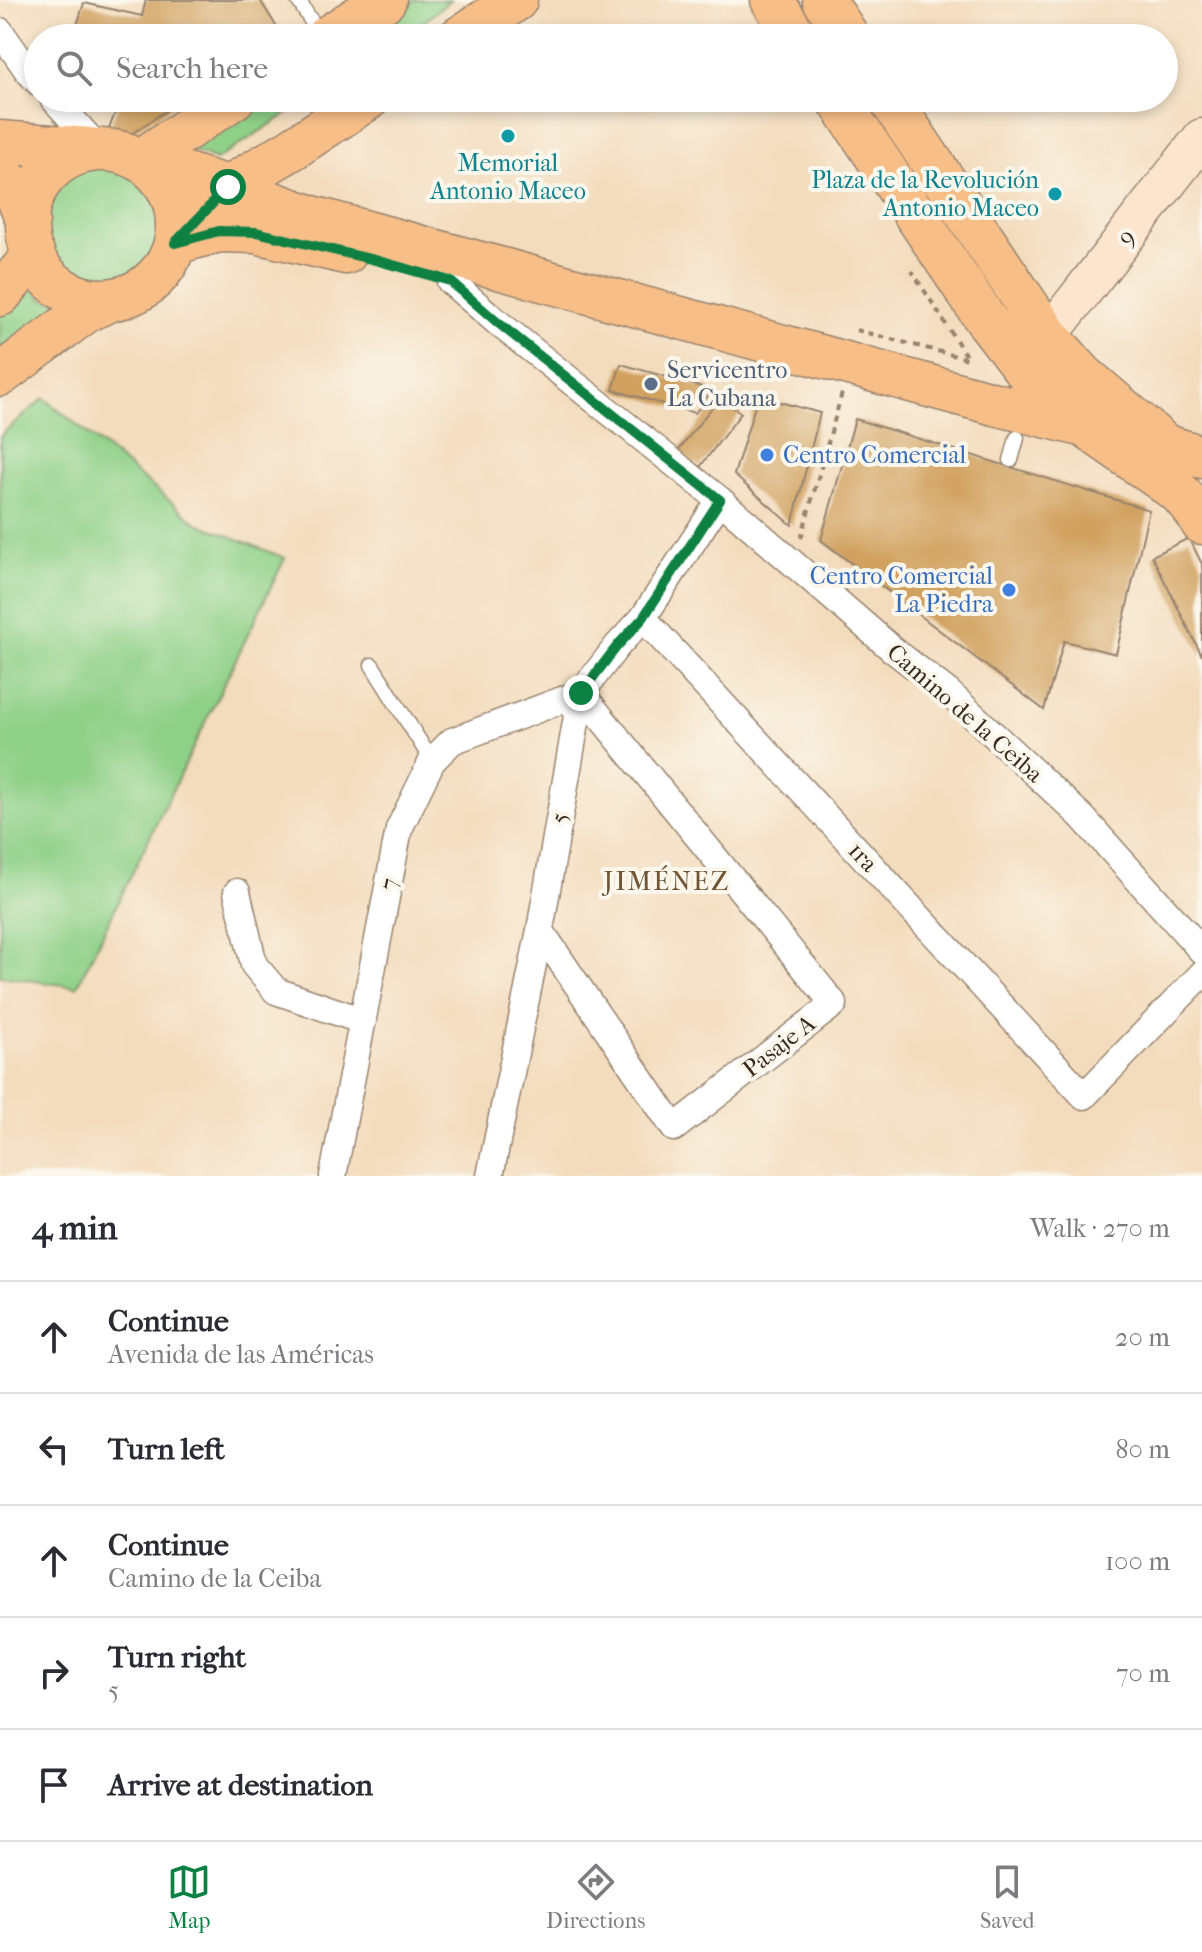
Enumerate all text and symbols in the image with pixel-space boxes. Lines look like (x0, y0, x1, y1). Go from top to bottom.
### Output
search box (24, 24, 1178, 112)
icon: search (52, 46, 96, 90)
text: Search here (116, 51, 268, 86)
marker: Memorial Antonio Maceo (499, 127, 517, 145)
place label: Memorial Antonio Maceo (429, 149, 586, 205)
place label: Plaza de la Revolución Antonio Maceo (811, 166, 1039, 222)
route start (210, 169, 246, 205)
marker: Plaza de la Revolución Antonio Maceo (1046, 185, 1064, 203)
street label: 9 (1111, 224, 1141, 250)
place label: Servicentro La Cubana (667, 356, 787, 412)
marker: Servicentro La Cubana (642, 375, 660, 393)
place label: Centro Comercial (783, 441, 967, 469)
marker: Centro Comercial (758, 446, 776, 464)
place label: Centro Comercial La Piedra (810, 562, 994, 618)
marker: Centro Comercial La Piedra (1000, 581, 1018, 599)
street label: Camino de la Ceiba (881, 638, 1049, 789)
route end (563, 675, 599, 711)
street label: 5 (544, 810, 574, 826)
street label: 1ra (843, 837, 884, 878)
district label: JIMÉNEZ (602, 865, 730, 897)
street label: 7 (374, 876, 404, 892)
street label: Pasaje A (737, 1009, 821, 1083)
text: 4 min (32, 1208, 117, 1248)
text: Walk · 270 m (1030, 1213, 1170, 1244)
text: Continue (108, 1304, 229, 1339)
icon: ahead (32, 1315, 76, 1359)
text: 20 m (1115, 1322, 1170, 1353)
text: Avenida de las Américas (108, 1339, 374, 1370)
icon: left (32, 1427, 76, 1471)
text: Turn left (108, 1432, 225, 1467)
text: 80 m (1115, 1434, 1170, 1465)
text: Continue (108, 1528, 229, 1563)
icon: ahead (32, 1539, 76, 1583)
text: 100 m (1105, 1546, 1170, 1577)
text: Camino de la Ceiba (108, 1563, 321, 1594)
text: Turn right (108, 1640, 246, 1675)
icon: right (32, 1651, 76, 1695)
text: 70 m (1116, 1658, 1170, 1689)
text: 5 (108, 1675, 119, 1706)
icon: arrive (32, 1763, 76, 1807)
text: Arrive at destination (108, 1768, 373, 1803)
tab: Map (167, 1860, 211, 1934)
tab: Directions (546, 1860, 645, 1934)
tab: Saved (980, 1860, 1035, 1934)

